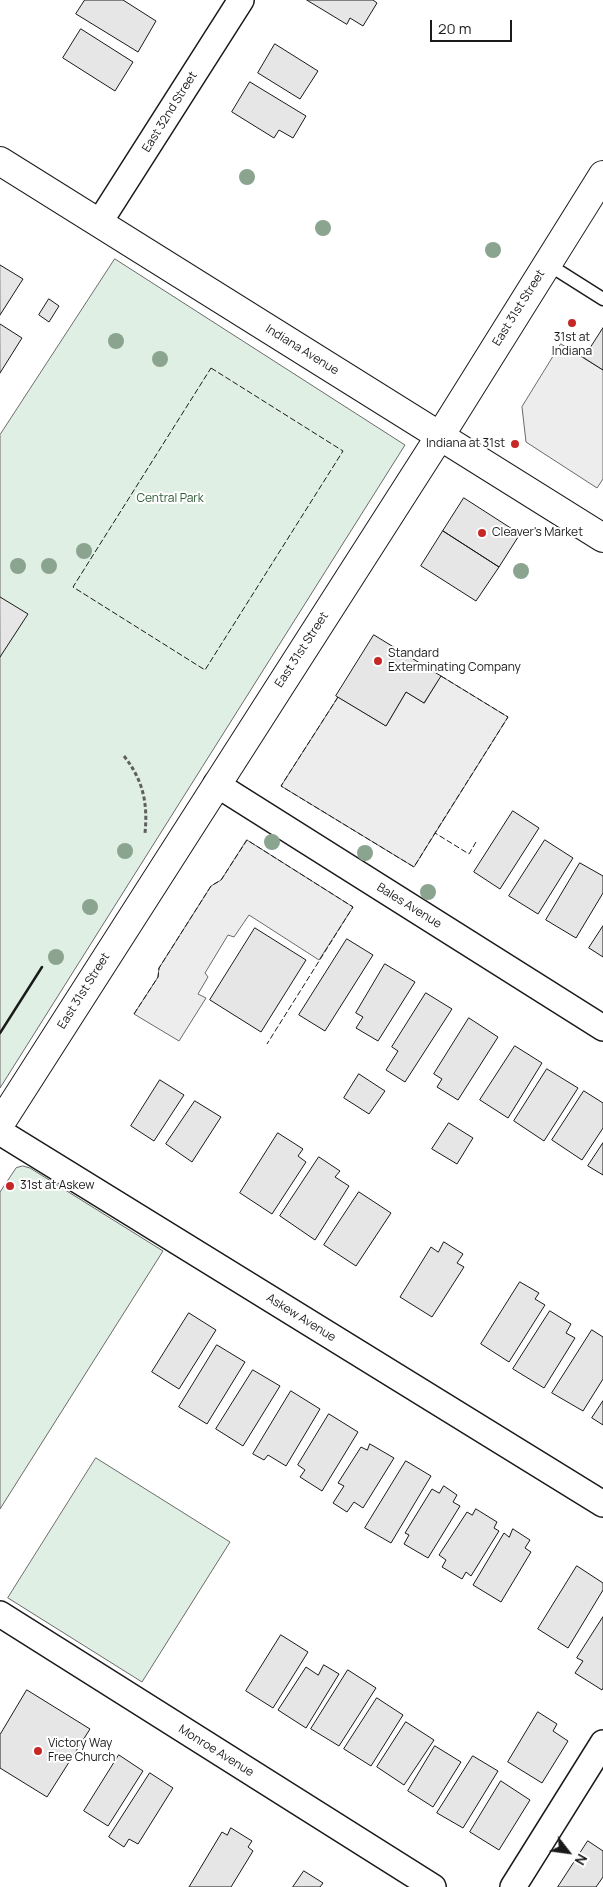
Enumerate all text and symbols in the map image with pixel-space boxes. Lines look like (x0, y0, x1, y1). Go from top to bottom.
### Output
scale bar (433, 10, 516, 42)
text: 20 m (438, 18, 471, 39)
street label: East 32nd Street (139, 69, 201, 155)
street label: East 31st Street (490, 267, 548, 349)
marker: 31st at Indiana (566, 317, 578, 329)
street label: Indiana Avenue (263, 322, 341, 378)
place label: 31st at Indiana (552, 331, 592, 359)
place label: Indiana at 31st (426, 437, 505, 451)
marker: Indiana at 31st (509, 438, 521, 450)
park label: Central Park (136, 492, 204, 506)
place label: Cleaver's Market (492, 526, 583, 540)
marker: Cleaver's Market (476, 527, 488, 539)
street label: East 31st Street (272, 610, 332, 690)
place label: Standard Exterminating Company (388, 647, 521, 675)
marker: Standard Exterminating Company (372, 655, 384, 667)
street label: Bales Avenue (374, 880, 444, 932)
street label: East 31st Street (55, 950, 113, 1032)
place label: 31st at Askew (20, 1179, 94, 1193)
marker: 31st at Askew (4, 1180, 16, 1192)
street label: Askew Avenue (264, 1291, 338, 1345)
street label: Monroe Avenue (176, 1722, 256, 1780)
place label: Victory Way Free Church (48, 1737, 115, 1765)
marker: Victory Way Free Church (32, 1745, 44, 1757)
north arrow (543, 1827, 593, 1877)
text: N (571, 1851, 592, 1869)

